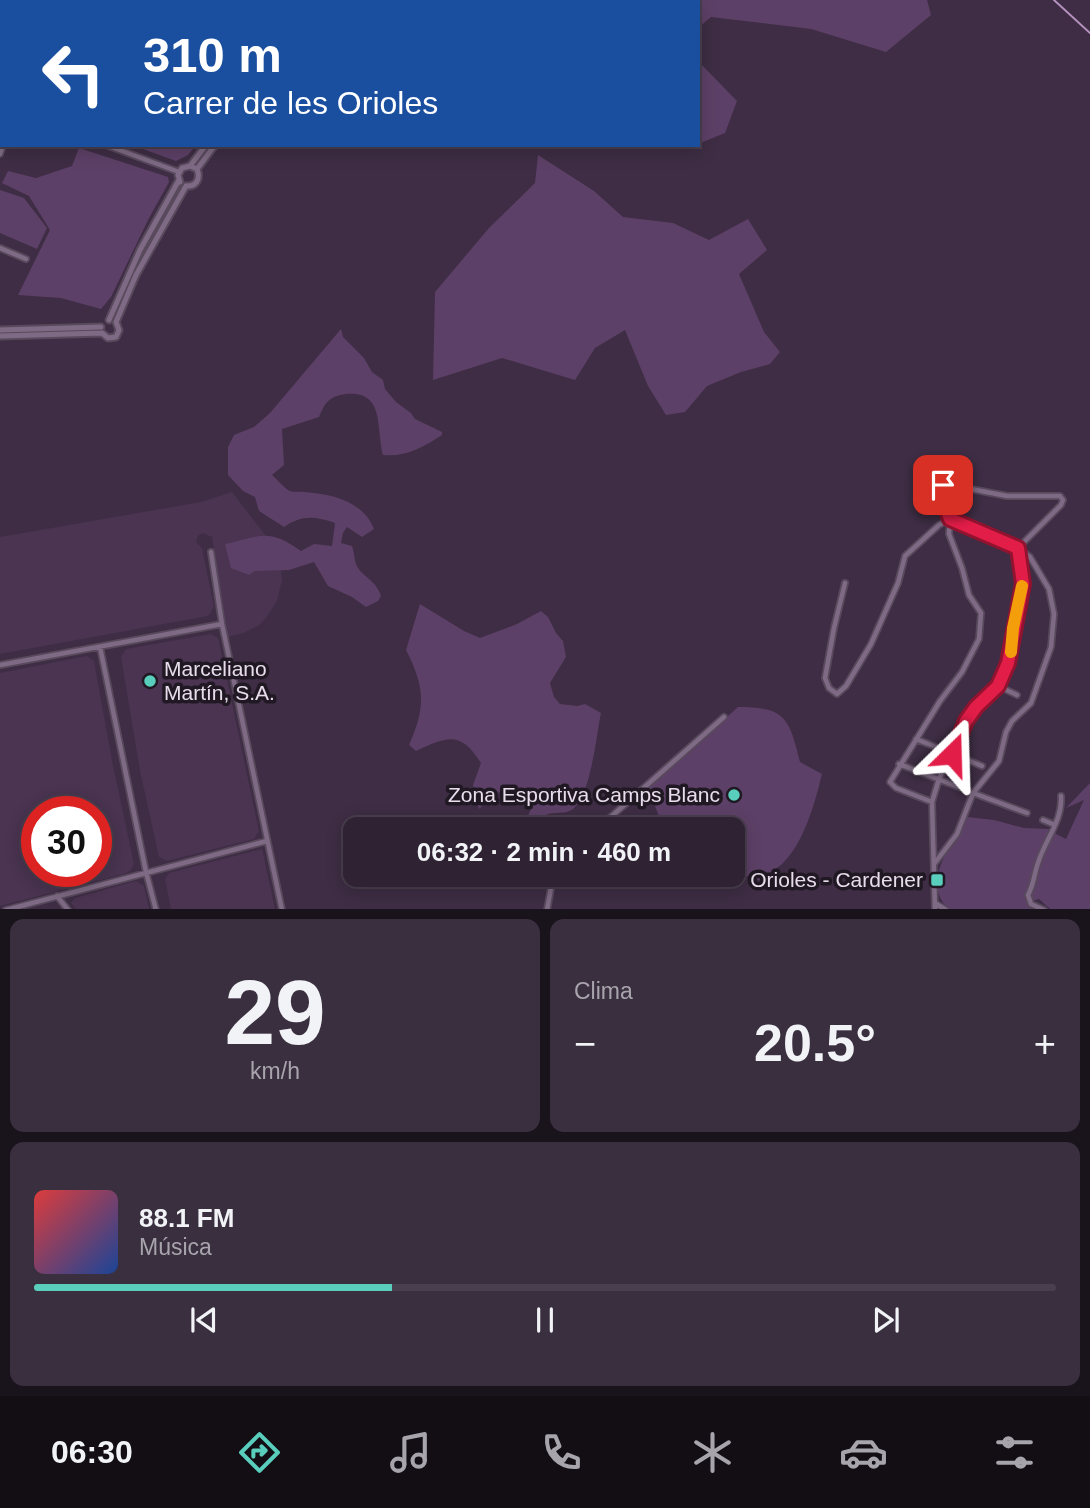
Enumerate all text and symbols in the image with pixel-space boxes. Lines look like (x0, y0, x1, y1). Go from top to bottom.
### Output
icon: left (28, 28, 119, 119)
text: 310 m (143, 28, 282, 82)
text: Carrer de les Orioles (143, 85, 438, 121)
pin (913, 455, 973, 515)
icon: arrive (924, 466, 962, 504)
place label: Marceliano Martín, S.A. (164, 657, 275, 704)
marker: Marceliano Martín, S.A. (142, 673, 158, 689)
position arrow (915, 717, 989, 791)
place label: Zona Esportiva Camps Blanc (448, 783, 720, 806)
marker: Zona Esportiva Camps Blanc (726, 787, 742, 803)
speed limit sign: 30 (21, 796, 112, 887)
text: 06:32 · 2 min · 460 m (417, 837, 671, 867)
place label: Orioles - Cardener (750, 868, 923, 891)
marker: Orioles - Cardener (929, 872, 945, 888)
text: 29 (224, 962, 326, 1063)
text: Clima (574, 978, 633, 1004)
text: 20.5° (754, 1014, 876, 1072)
text: − (574, 1023, 596, 1065)
text: + (1034, 1023, 1056, 1065)
text: km/h (250, 1058, 300, 1084)
text: 88.1 FM (139, 1203, 234, 1233)
text: Música (139, 1234, 212, 1260)
icon: previous (185, 1301, 223, 1339)
icon: pause (526, 1301, 564, 1339)
icon: next (867, 1301, 905, 1339)
icon: directions (235, 1428, 284, 1477)
icon: music (386, 1428, 435, 1477)
icon: phone (537, 1428, 586, 1477)
icon: climate (688, 1428, 737, 1477)
icon: car (839, 1428, 888, 1477)
icon: filters (990, 1428, 1039, 1477)
text: 06:30 (51, 1434, 133, 1470)

